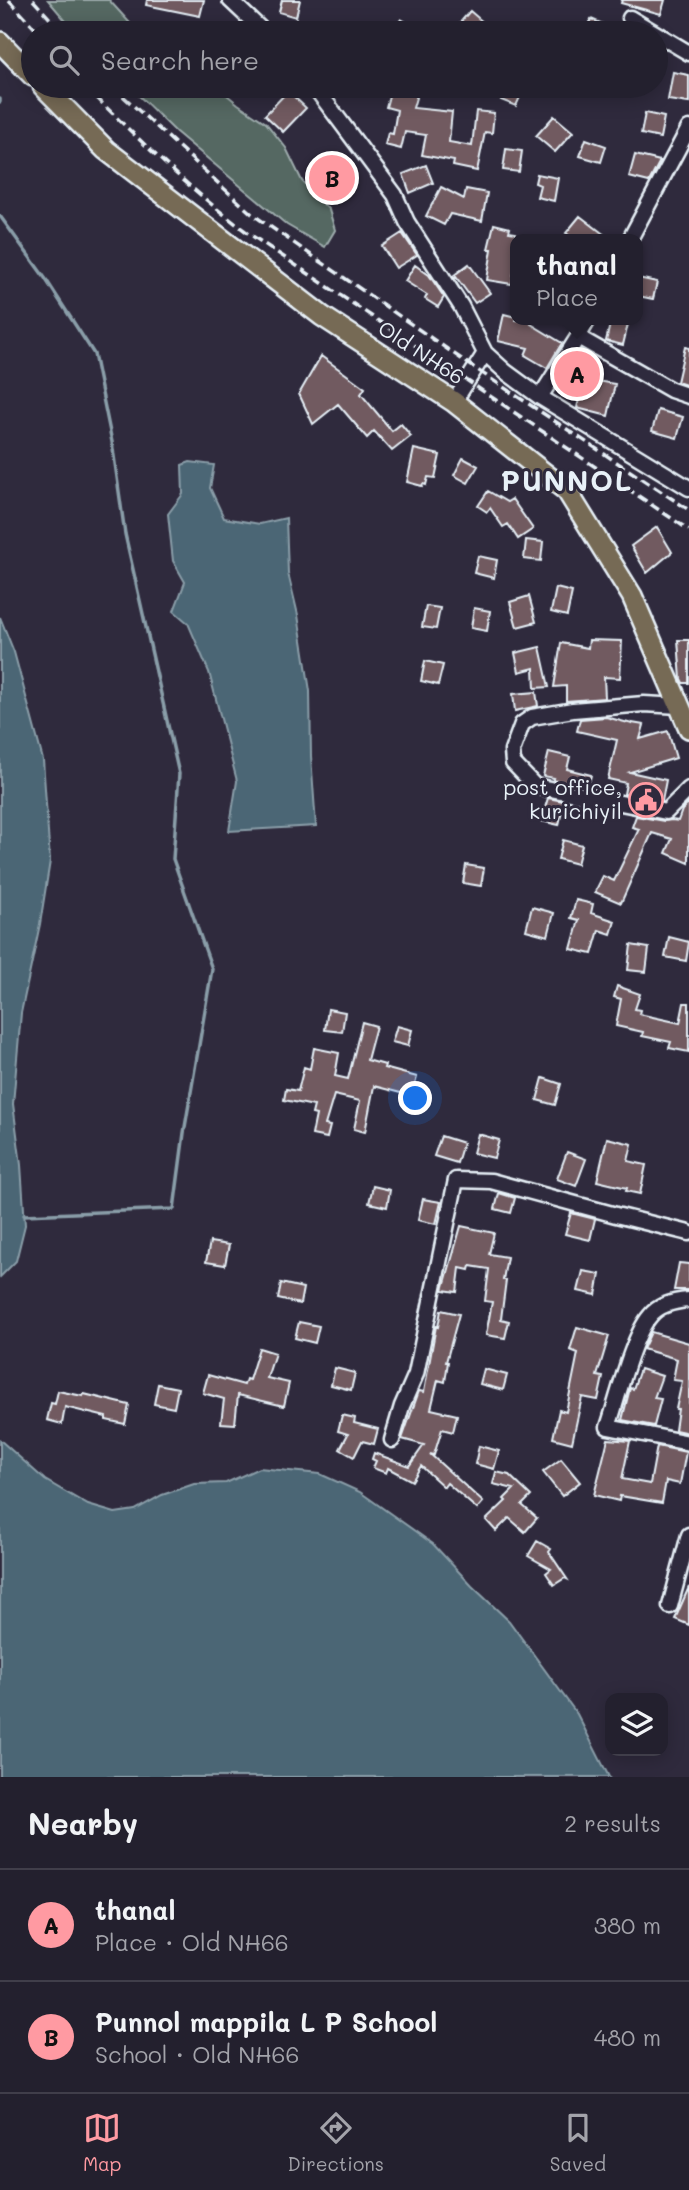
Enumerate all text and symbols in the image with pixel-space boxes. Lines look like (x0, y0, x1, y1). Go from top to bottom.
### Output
search box (21, 21, 668, 98)
icon: search (45, 41, 83, 79)
text: Search here (101, 43, 259, 77)
pin: B (309, 152, 355, 204)
popup (510, 234, 643, 325)
text: thanal (536, 248, 617, 282)
text: Place (536, 282, 598, 312)
street label: Old NH66 (373, 314, 470, 390)
pin: A (554, 348, 600, 400)
district label: PUNNOL (501, 462, 633, 498)
place label: post office, kurichiyil (504, 773, 622, 824)
public building icon: post office, kurichiyil (627, 781, 665, 819)
your location (398, 1081, 432, 1115)
map controls (605, 1693, 668, 1756)
button: layers (605, 1693, 668, 1756)
text: Nearby (28, 1803, 138, 1843)
text: 2 results (564, 1808, 661, 1838)
text: thanal (95, 1893, 176, 1927)
text: A (43, 1910, 59, 1940)
text: 380 m (594, 1910, 661, 1940)
text: Place · Old NH66 (95, 1927, 289, 1957)
text: Punnol mappila L P School (95, 2005, 437, 2039)
text: B (43, 2022, 59, 2052)
text: 480 m (594, 2022, 661, 2052)
text: School · Old NH66 (95, 2039, 299, 2069)
tab: Map (83, 2109, 122, 2176)
tab: Directions (287, 2109, 384, 2176)
tab: Saved (550, 2109, 606, 2176)

